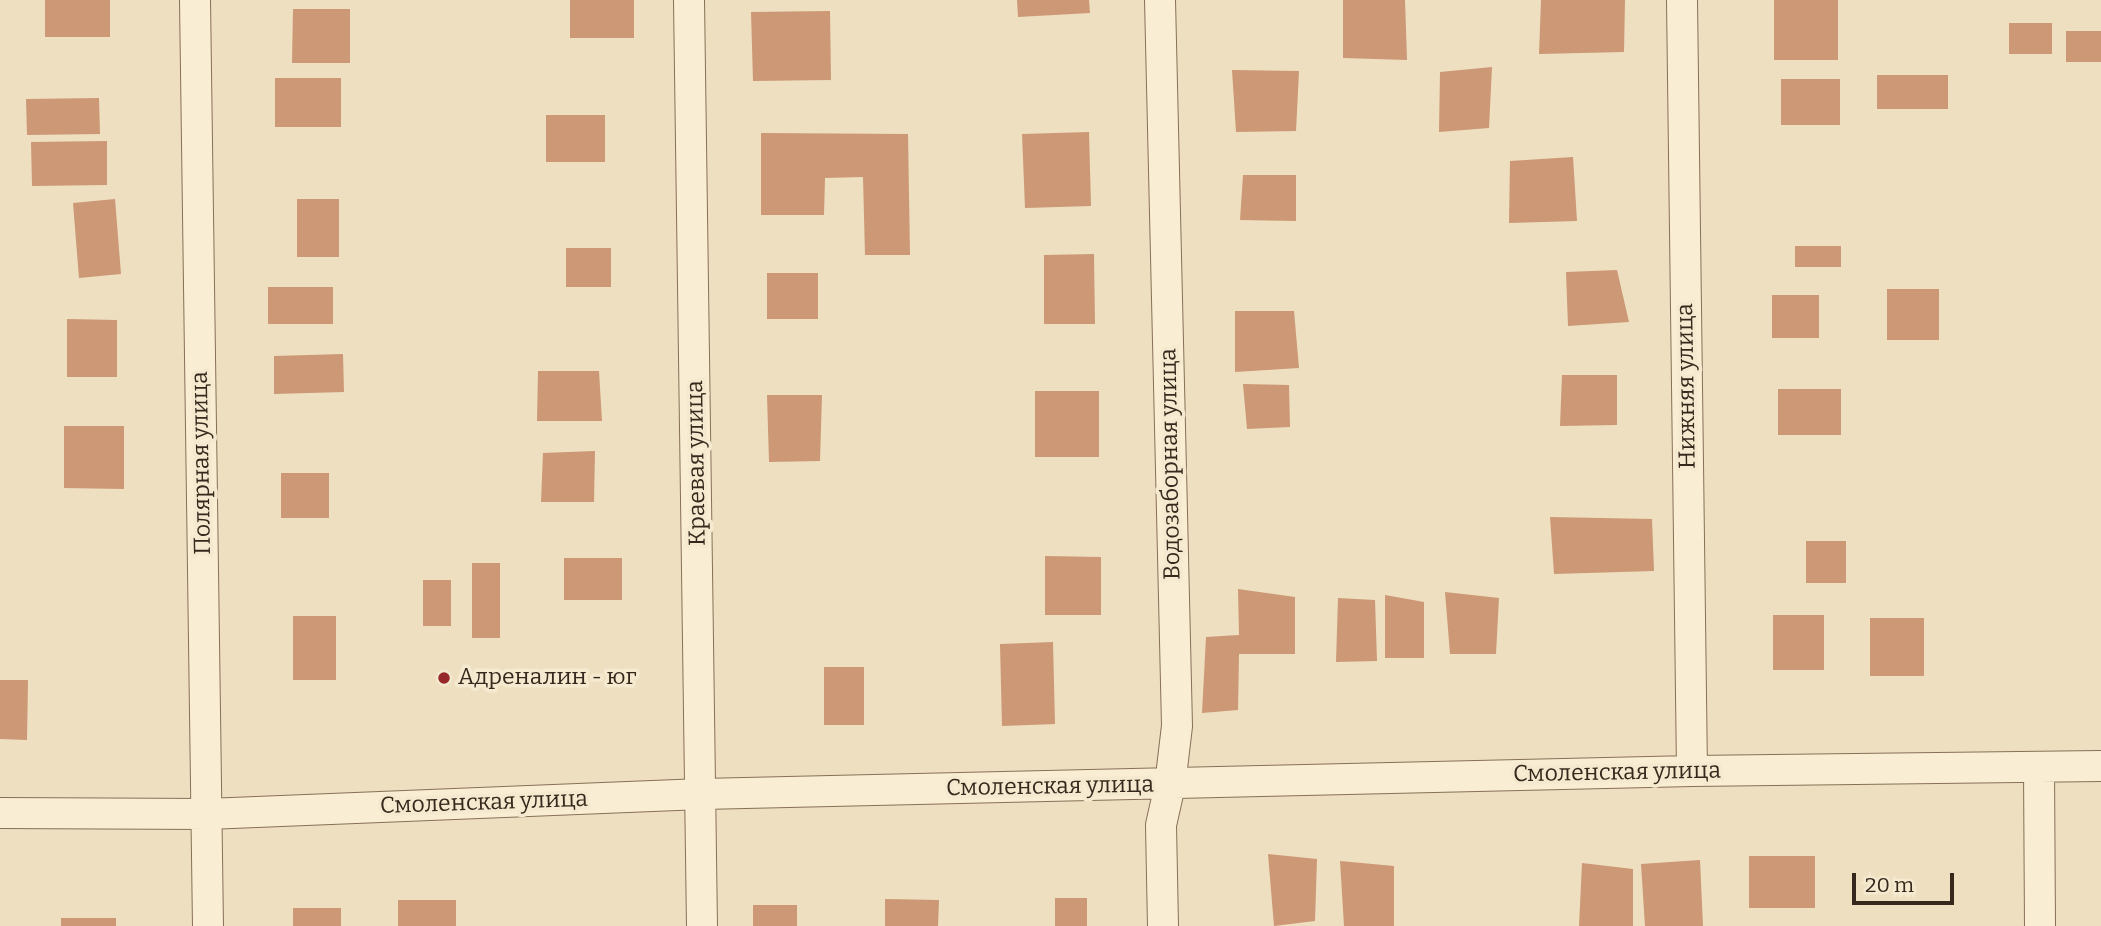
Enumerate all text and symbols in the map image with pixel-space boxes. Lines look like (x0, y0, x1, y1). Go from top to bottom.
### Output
street label: Нижняя улица (1672, 303, 1702, 469)
street label: Водозаборная улица (1155, 348, 1187, 580)
street label: Полярная улица (187, 371, 217, 555)
street label: Краевая улица (682, 380, 712, 546)
place label: Адреналин - юг (458, 664, 636, 692)
marker: Адреналин - юг (436, 670, 452, 686)
street label: Смоленская улица (1513, 757, 1721, 789)
street label: Смоленская улица (946, 771, 1154, 803)
street label: Смоленская улица (380, 786, 588, 820)
scale bar (1856, 860, 1958, 904)
text: 20 m (1865, 872, 1914, 898)

